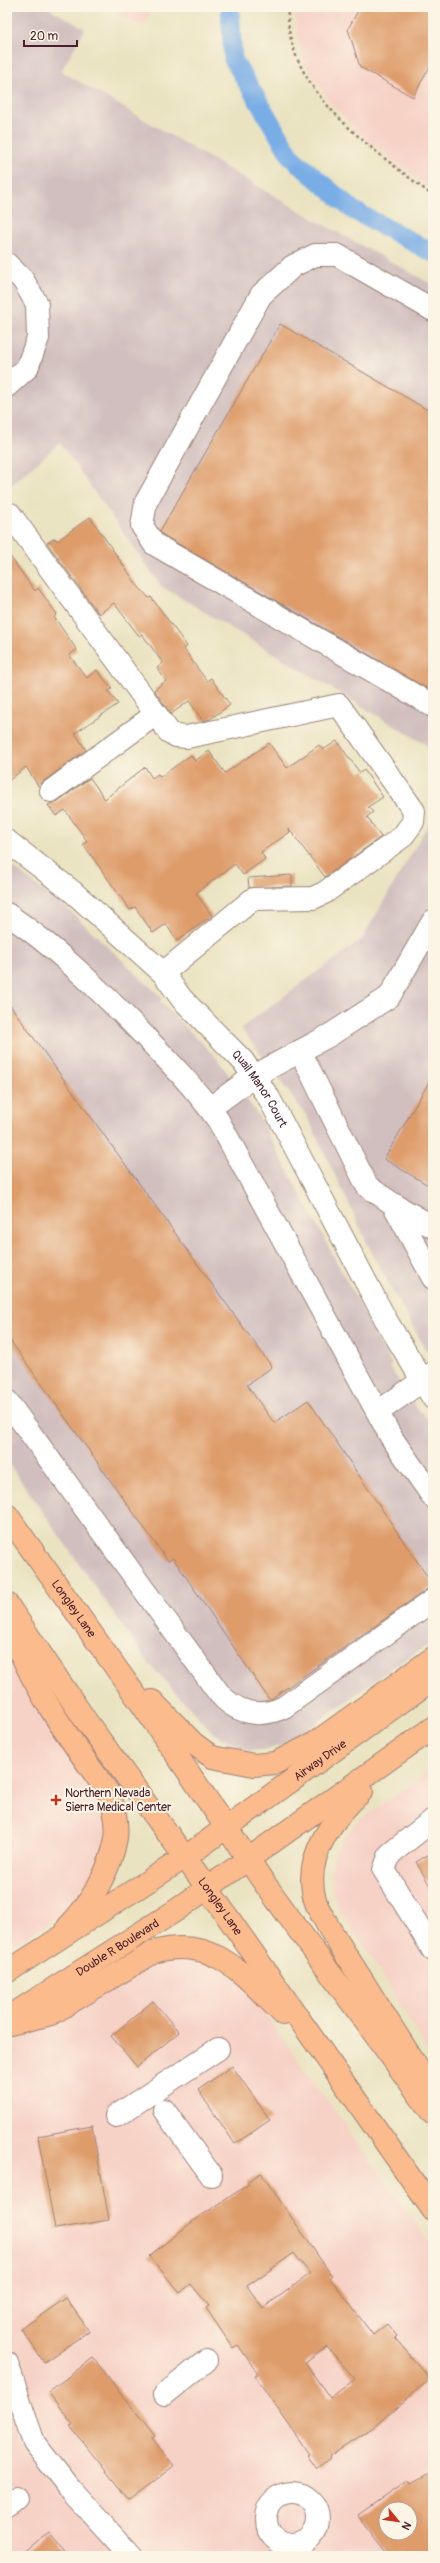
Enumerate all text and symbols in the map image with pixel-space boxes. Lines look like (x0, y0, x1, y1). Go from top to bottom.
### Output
scale bar (24, 22, 77, 48)
text: 20 m (30, 29, 59, 44)
street label: Quail Manor Court (229, 1047, 291, 1130)
street label: Longley Lane (48, 1577, 99, 1640)
street label: Airway Drive (291, 1736, 349, 1784)
place label: Northern Nevada Sierra Medical Center (65, 1786, 172, 1815)
marker: Northern Nevada Sierra Medical Center (50, 1794, 62, 1806)
street label: Longley Lane (195, 1875, 246, 1938)
street label: Double R Boulevard (73, 1915, 162, 1980)
north arrow (378, 2501, 418, 2541)
text: N (399, 2519, 414, 2533)

